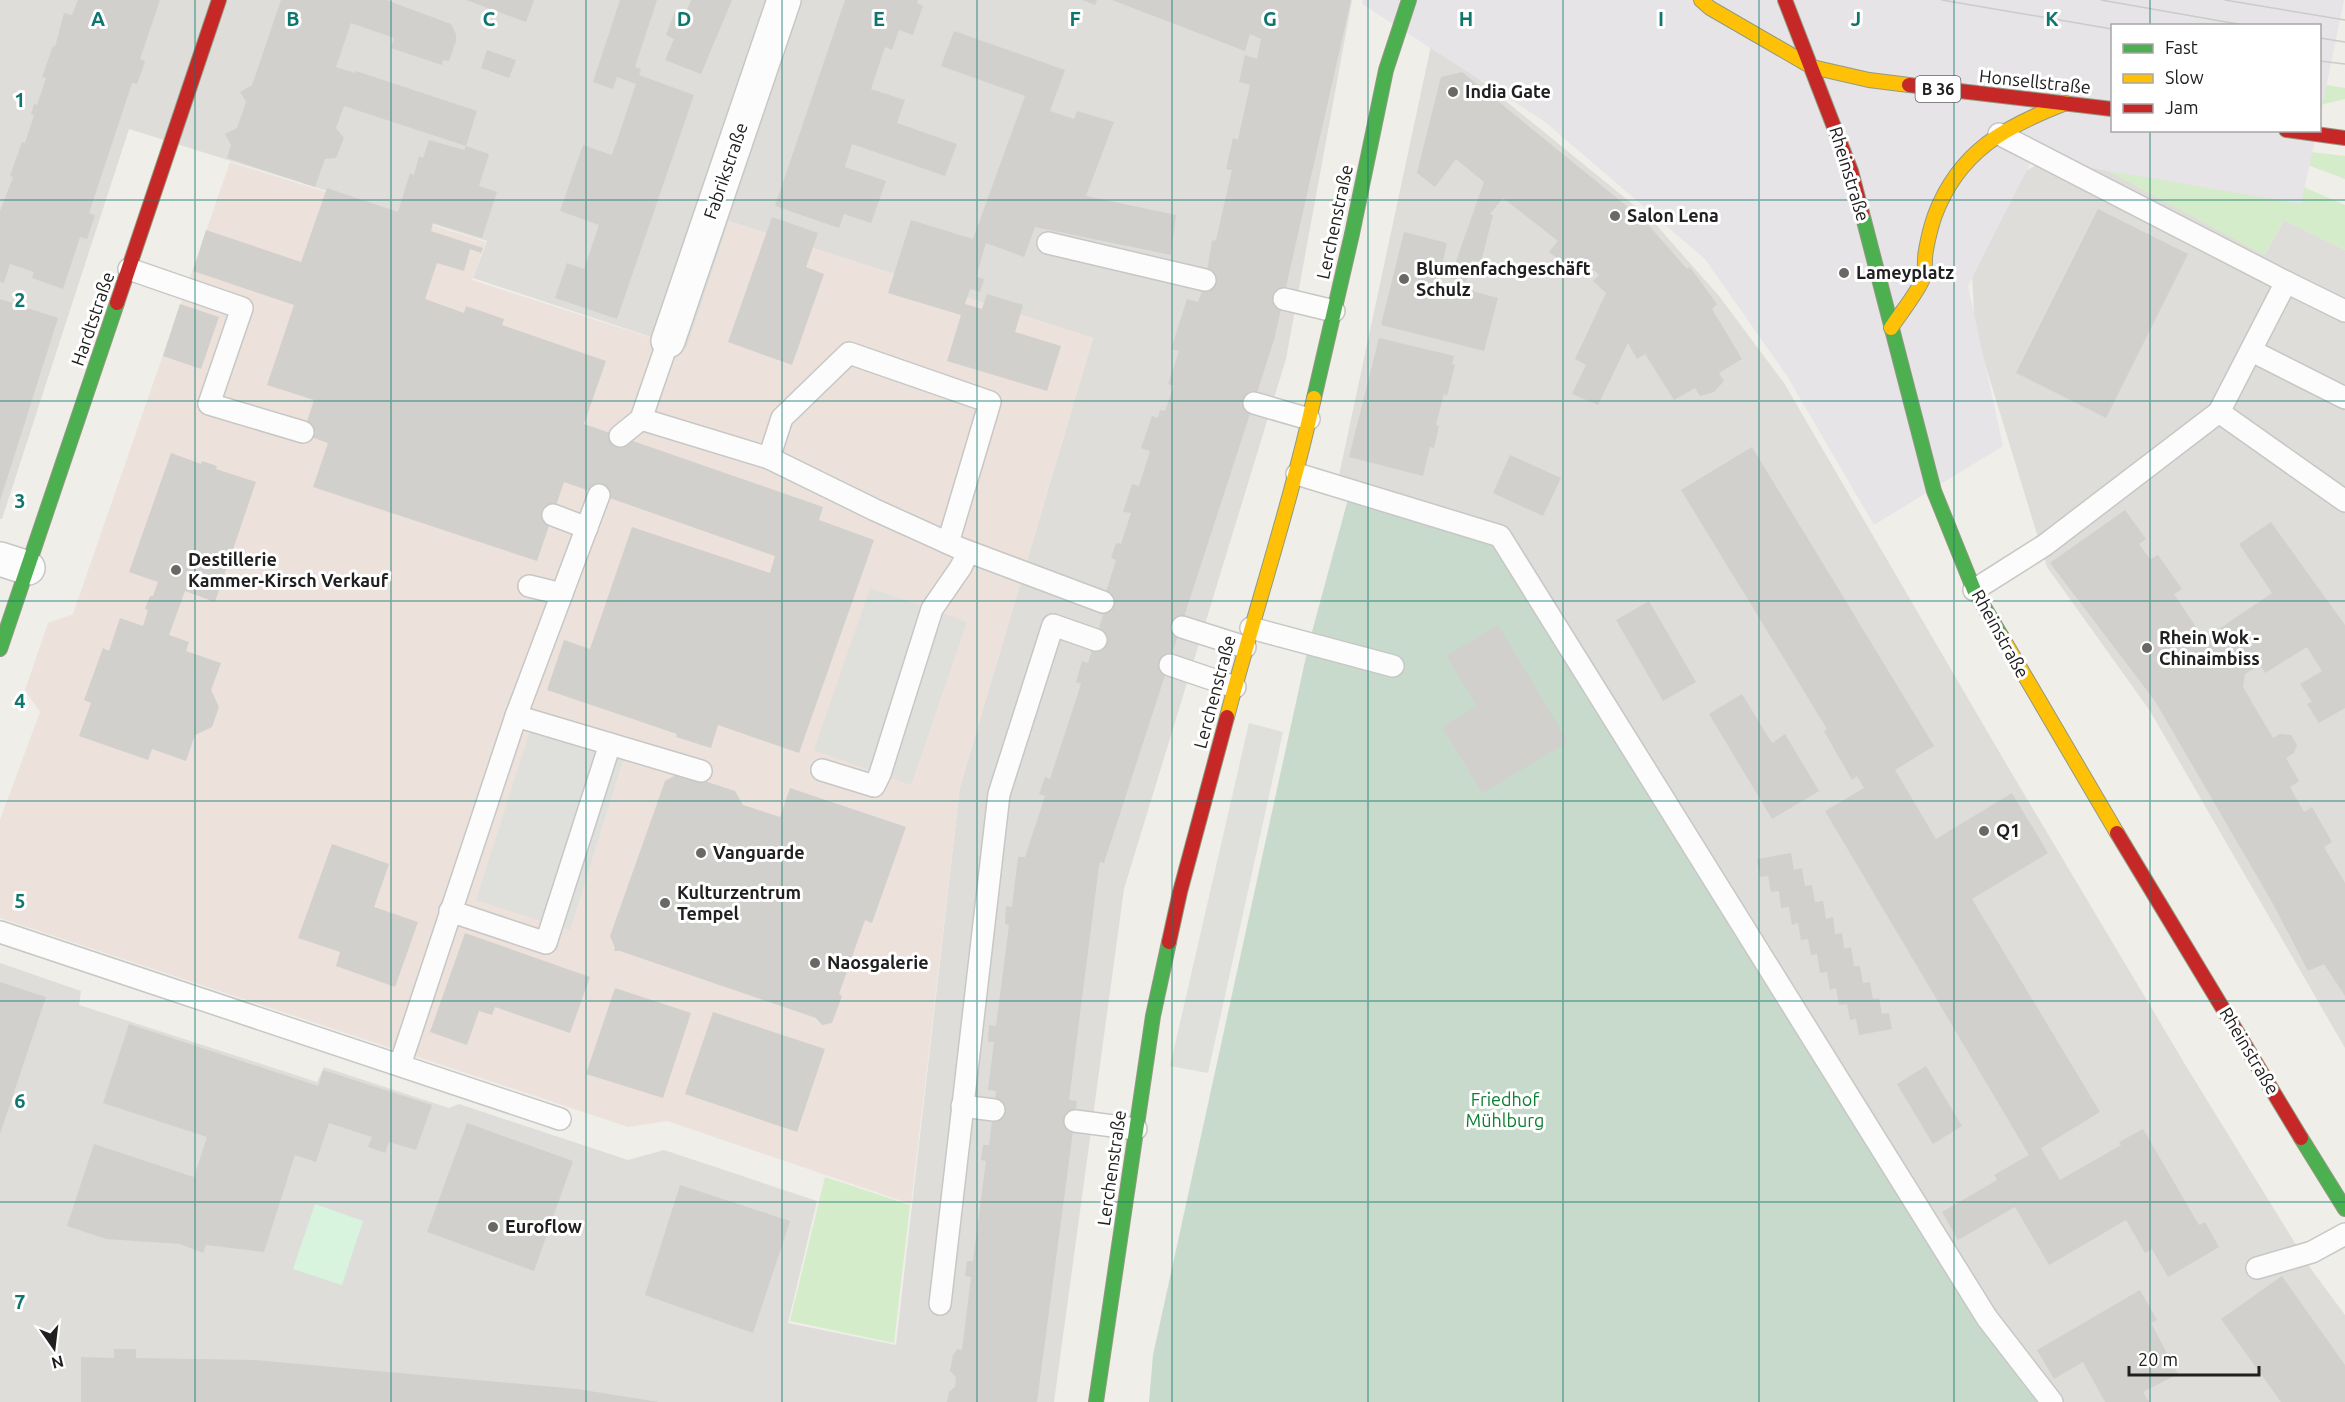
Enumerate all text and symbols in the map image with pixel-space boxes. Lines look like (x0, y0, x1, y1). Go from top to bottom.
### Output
text: A (91, 7, 105, 30)
text: B (286, 7, 300, 30)
text: C (483, 7, 496, 30)
text: D (677, 7, 691, 30)
text: E (873, 7, 885, 30)
text: F (1069, 7, 1081, 30)
text: G (1263, 7, 1277, 30)
text: H (1459, 7, 1473, 30)
text: I (1658, 7, 1664, 30)
text: J (1851, 7, 1861, 30)
text: K (2045, 7, 2059, 30)
legend (2111, 24, 2321, 132)
text: Fast (2165, 37, 2198, 57)
street label: Honsellstraße (1978, 65, 2092, 97)
text: Slow (2165, 67, 2204, 87)
road number: B 36 (1916, 76, 1960, 102)
place label: India Gate (1465, 81, 1551, 101)
marker: India Gate (1446, 85, 1460, 99)
text: 1 (14, 88, 26, 111)
text: Jam (2165, 97, 2199, 117)
street label: Fabrikstraße (699, 120, 751, 221)
street label: Rheinstraße (1826, 124, 1874, 223)
street label: Lerchenstraße (1312, 163, 1356, 281)
place label: Salon Lena (1627, 205, 1719, 225)
marker: Salon Lena (1608, 209, 1622, 223)
place label: Blumenfachgeschäft Schulz (1416, 258, 1591, 299)
place label: Lameyplatz (1856, 262, 1954, 282)
marker: Lameyplatz (1837, 266, 1851, 280)
street label: Hardtstraße (67, 269, 117, 368)
marker: Blumenfachgeschäft Schulz (1397, 272, 1411, 286)
text: 2 (14, 288, 26, 311)
text: 3 (14, 489, 26, 512)
place label: Destillerie Kammer-Kirsch Verkauf (188, 549, 389, 590)
marker: Destillerie Kammer-Kirsch Verkauf (169, 563, 183, 577)
street label: Rheinstraße (1968, 586, 2033, 681)
place label: Rhein Wok - Chinaimbiss (2159, 627, 2260, 668)
street label: Lerchenstraße (1189, 633, 1239, 751)
marker: Rhein Wok - Chinaimbiss (2140, 641, 2154, 655)
text: 4 (14, 689, 26, 712)
place label: Q1 (1996, 820, 2020, 840)
marker: Q1 (1977, 824, 1991, 838)
place label: Vanguarde (713, 842, 805, 862)
marker: Vanguarde (694, 846, 708, 860)
place label: Kulturzentrum Tempel (677, 882, 801, 923)
text: 5 (14, 889, 26, 912)
marker: Kulturzentrum Tempel (658, 896, 672, 910)
place label: Naosgalerie (827, 952, 929, 972)
marker: Naosgalerie (808, 956, 822, 970)
street label: Rheinstraße (2216, 1003, 2284, 1098)
text: 6 (14, 1089, 26, 1112)
park label: Friedhof Mühlburg (1466, 1089, 1544, 1130)
street label: Lerchenstraße (1093, 1109, 1129, 1227)
place label: Euroflow (505, 1216, 582, 1236)
marker: Euroflow (486, 1220, 500, 1234)
text: 7 (14, 1290, 26, 1313)
north arrow (24, 1318, 84, 1378)
scale bar (2129, 1339, 2260, 1377)
text: 20 m (2138, 1349, 2178, 1369)
text: N (50, 1352, 66, 1373)

